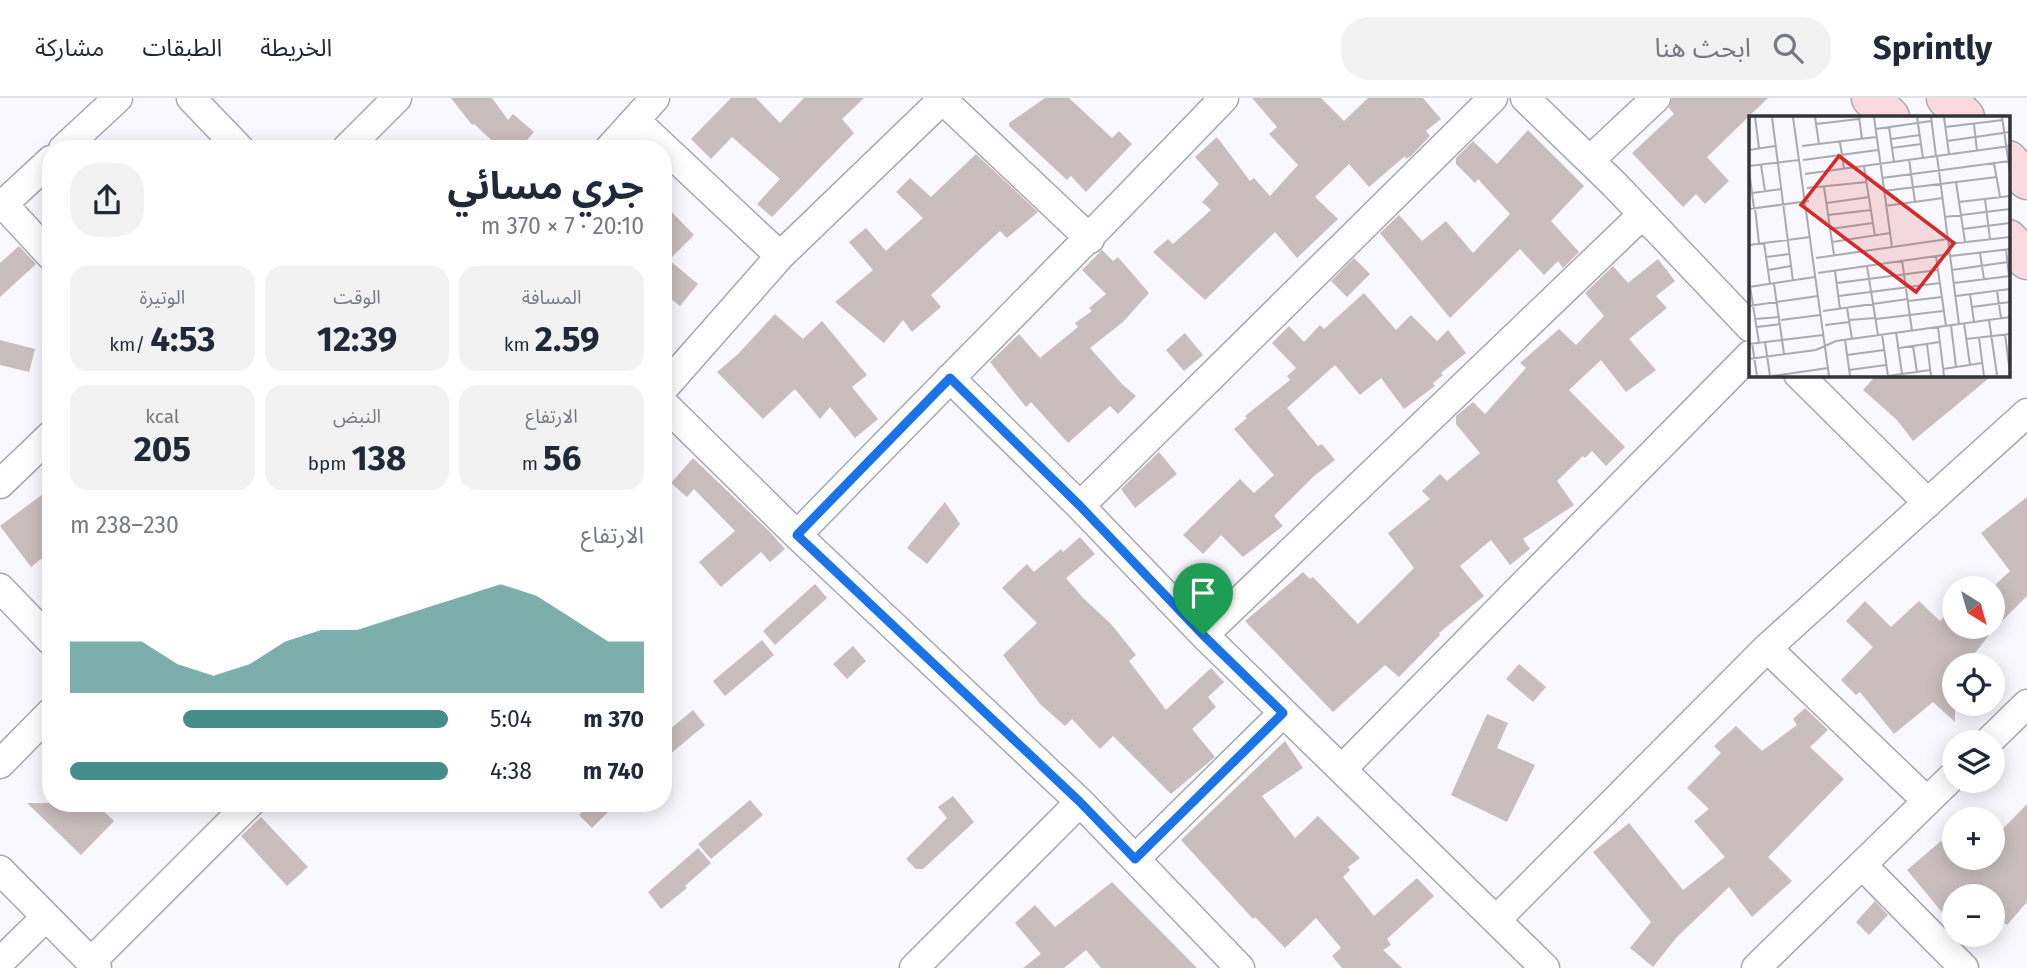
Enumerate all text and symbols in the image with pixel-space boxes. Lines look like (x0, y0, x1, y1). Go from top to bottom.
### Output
search box (1341, 17, 1831, 80)
text: Sprintly (1873, 28, 1992, 68)
icon: search (1769, 29, 1807, 67)
text: ابحث هنا (1654, 33, 1751, 64)
text: مشاركة (35, 34, 104, 62)
text: الطبقات (142, 34, 222, 62)
text: الخريطة (260, 34, 332, 62)
inset map (1749, 116, 2010, 376)
button: share (70, 163, 144, 237)
text: جري مسائي (447, 163, 644, 209)
text: 20:10 · 7 × 370 m (481, 212, 644, 240)
text: الوتيرة (140, 286, 185, 309)
text: الوقت (333, 286, 381, 309)
text: المسافة (522, 286, 582, 309)
text: 4:53 (150, 318, 215, 360)
text: 12:39 (317, 318, 397, 360)
text: 2.59 (535, 318, 600, 360)
text: /km (109, 333, 150, 356)
text: km (504, 333, 535, 356)
text: kcal (145, 405, 179, 428)
text: النبض (333, 405, 381, 428)
text: الارتفاع (526, 405, 578, 428)
text: 205 (134, 428, 191, 470)
text: 138 (352, 437, 406, 479)
text: 56 (543, 437, 582, 479)
text: bpm (308, 452, 352, 475)
text: m (522, 452, 543, 475)
text: 230–238 m (70, 511, 179, 539)
text: الارتفاع (581, 521, 644, 549)
pin (1173, 563, 1233, 635)
icon: arrive (1184, 574, 1222, 612)
north arrow (1942, 576, 2006, 639)
map controls (1942, 576, 2005, 947)
button: locate (1942, 653, 2005, 716)
text: 5:04 (490, 705, 532, 733)
text: 370 m (583, 705, 644, 733)
button: layers (1942, 730, 2005, 793)
text: 4:38 (490, 757, 532, 785)
text: 740 m (583, 757, 644, 785)
button: + (1942, 807, 2005, 870)
button: − (1942, 884, 2005, 947)

